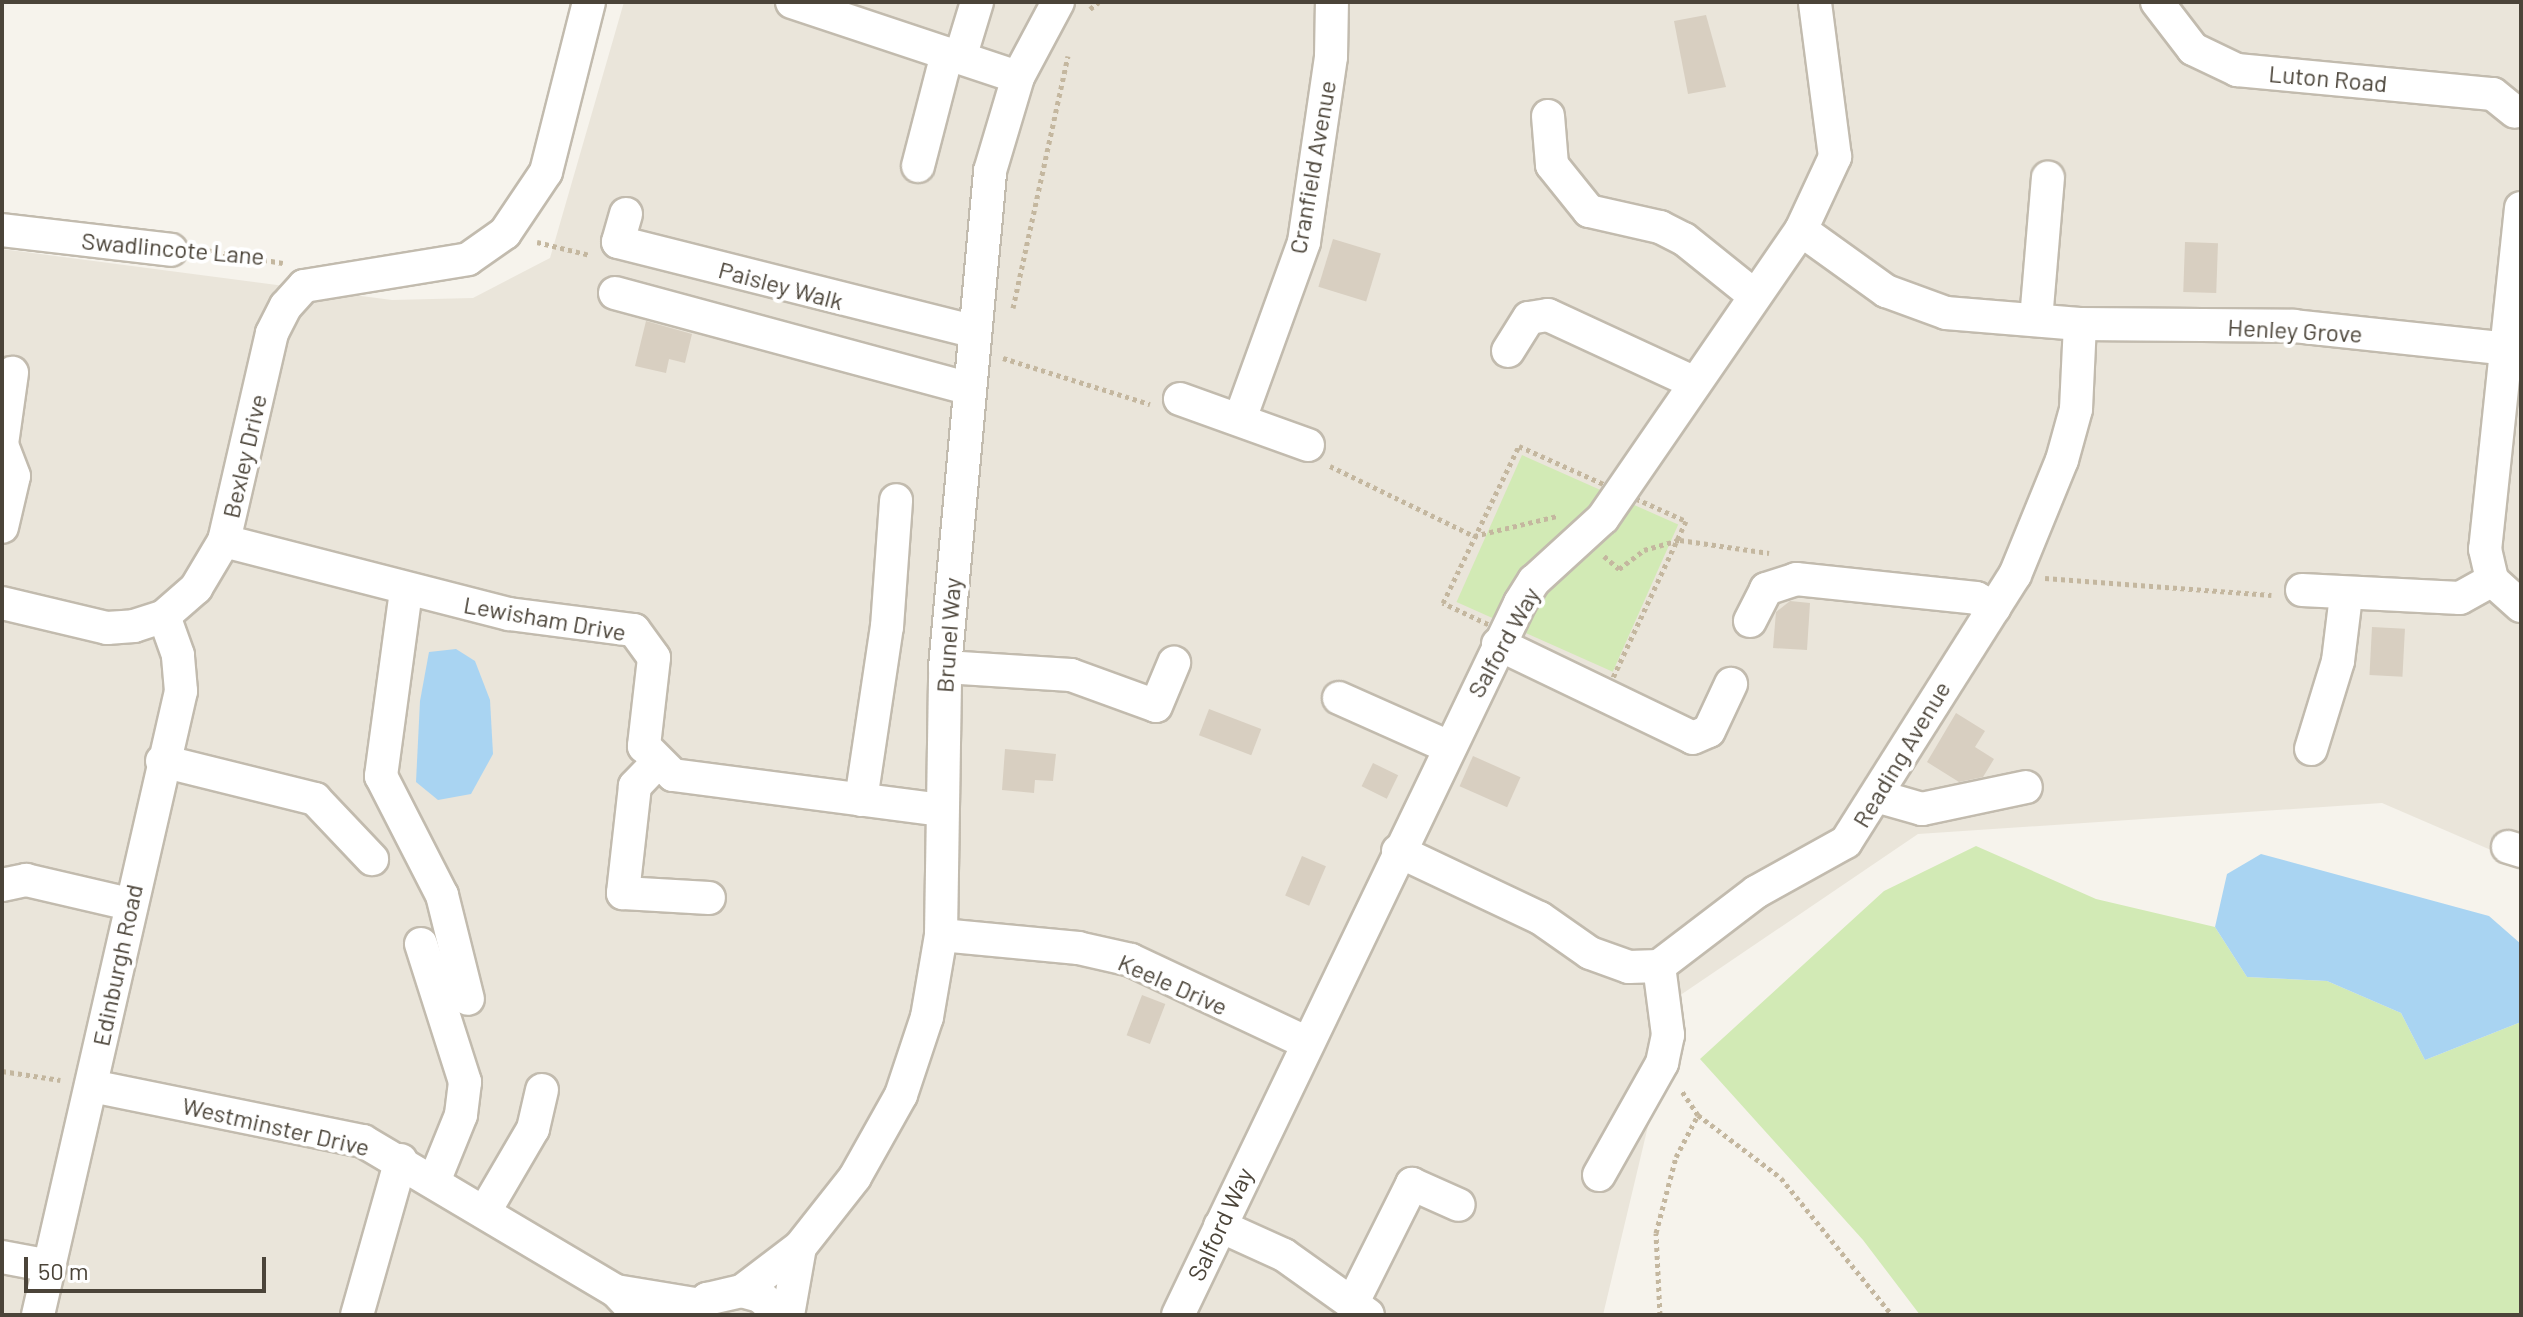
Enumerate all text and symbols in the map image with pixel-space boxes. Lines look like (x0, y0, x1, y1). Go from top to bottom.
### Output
street label: Luton Road (2268, 58, 2388, 98)
street label: Cranfield Avenue (1283, 78, 1341, 256)
street label: Swadlincote Lane (80, 226, 266, 270)
street label: Paisley Walk (716, 255, 846, 315)
street label: Henley Grove (2227, 312, 2363, 348)
street label: Bexley Drive (216, 391, 272, 521)
street label: Brunel Way (930, 576, 966, 694)
street label: Salford Way (1461, 582, 1545, 702)
street label: Lewisham Drive (462, 590, 628, 646)
street label: Reading Avenue (1846, 676, 1956, 832)
street label: Edinburgh Road (86, 881, 148, 1049)
street label: Keele Drive (1114, 947, 1232, 1021)
street label: Westminster Drive (180, 1090, 372, 1162)
street label: Salford Way (1181, 1163, 1259, 1285)
scale bar (28, 1241, 270, 1291)
text: 50 m (38, 1256, 89, 1285)

